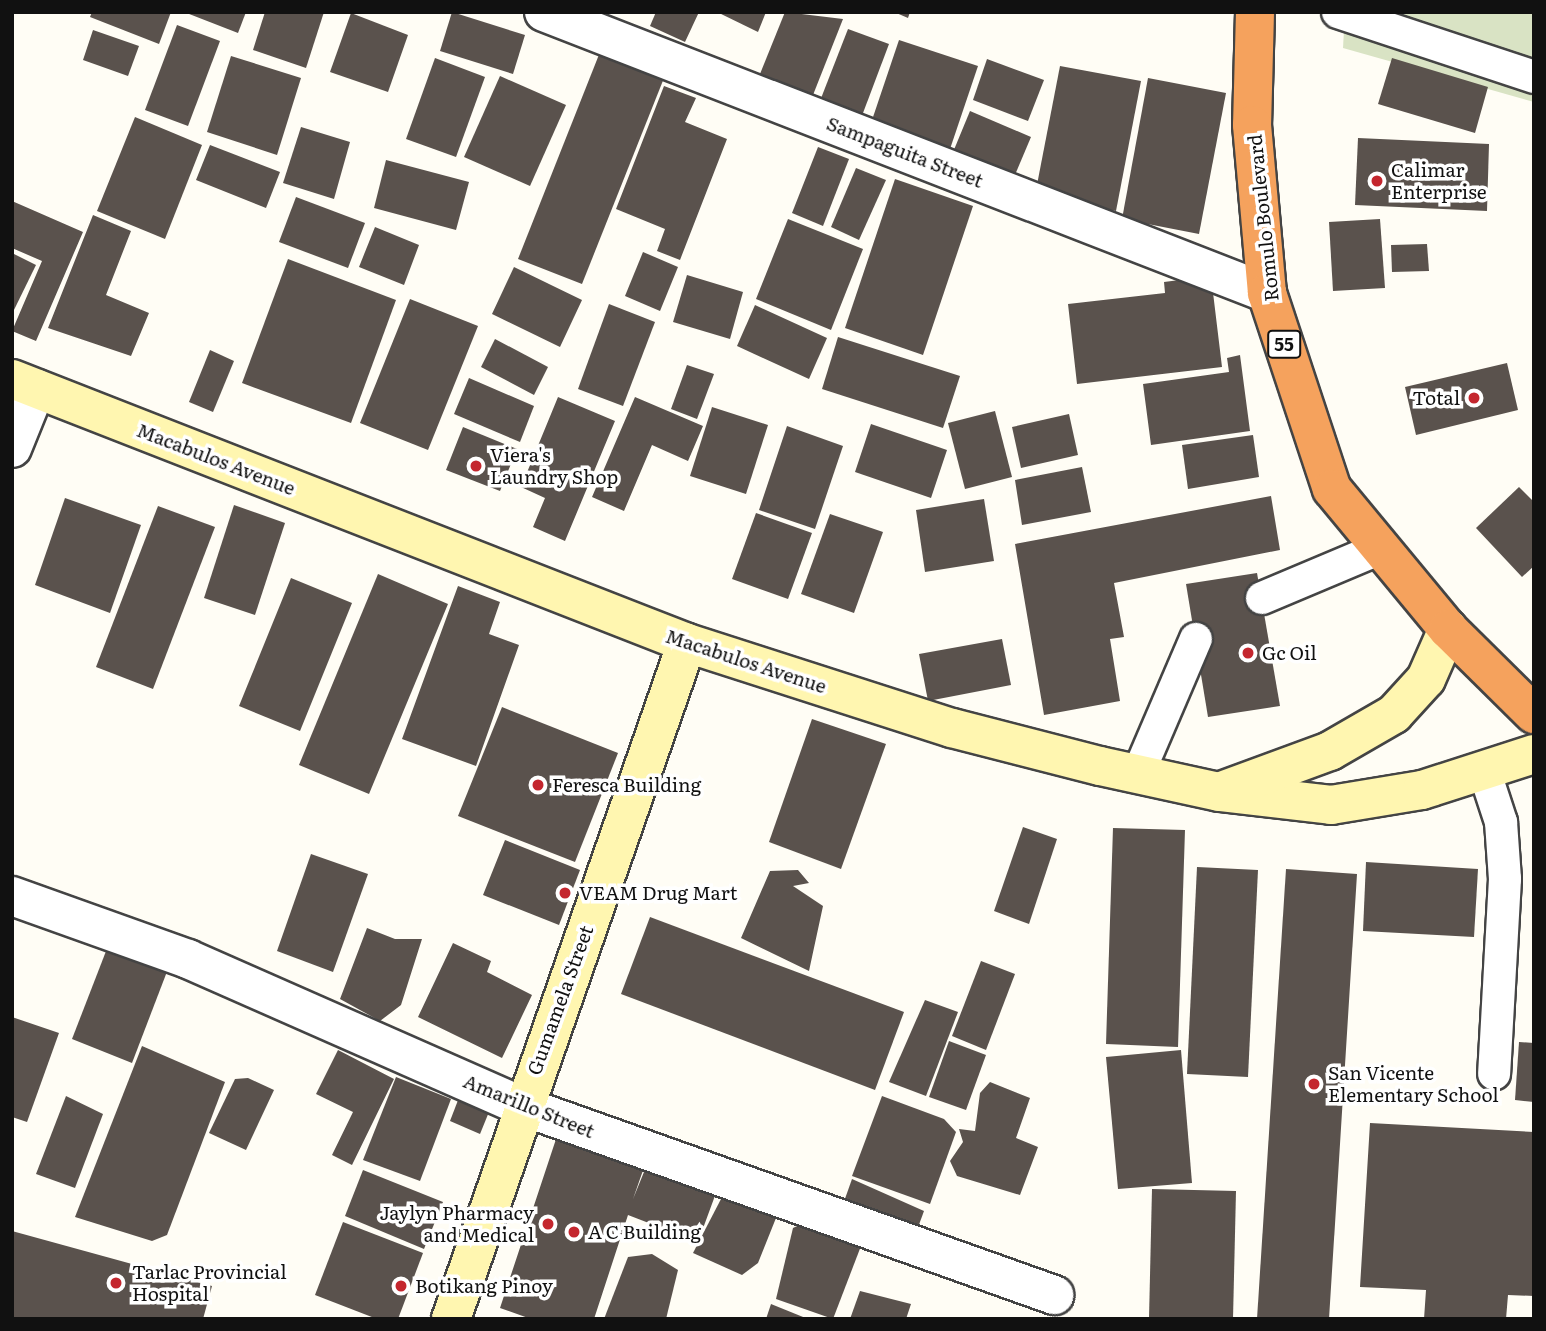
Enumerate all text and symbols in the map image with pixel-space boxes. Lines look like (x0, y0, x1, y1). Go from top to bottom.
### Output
street label: Sampaguita Street (824, 112, 986, 192)
street label: Romulo Boulevard (1243, 133, 1283, 303)
place label: Calimar Enterprise (1391, 159, 1487, 203)
marker: Calimar Enterprise (1369, 173, 1385, 189)
road number: 55 (1266, 330, 1302, 358)
place label: Total (1412, 387, 1460, 409)
marker: Total (1466, 390, 1482, 406)
street label: Macabulos Avenue (134, 418, 298, 500)
place label: Viera's Laundry Shop (490, 444, 618, 488)
marker: Viera's Laundry Shop (468, 458, 484, 474)
street label: Macabulos Avenue (663, 624, 829, 698)
place label: Gc Oil (1262, 642, 1317, 664)
marker: Gc Oil (1240, 645, 1256, 661)
place label: Feresca Building (552, 774, 701, 796)
marker: Feresca Building (530, 777, 546, 793)
place label: VEAM Drug Mart (579, 882, 737, 904)
marker: VEAM Drug Mart (557, 885, 573, 901)
street label: Gumamela Street (522, 922, 598, 1078)
place label: San Vicente Elementary School (1328, 1062, 1499, 1106)
street label: Amarillo Street (460, 1069, 598, 1143)
marker: San Vicente Elementary School (1306, 1076, 1322, 1092)
place label: Jaylyn Pharmacy and Medical (380, 1202, 534, 1246)
marker: Jaylyn Pharmacy and Medical (540, 1216, 556, 1232)
place label: A C Building (588, 1221, 701, 1243)
marker: A C Building (566, 1224, 582, 1240)
place label: Tarlac Provincial Hospital (132, 1261, 287, 1305)
marker: Tarlac Provincial Hospital (106, 1273, 126, 1293)
place label: Botikang Pinoy (415, 1275, 553, 1297)
marker: Botikang Pinoy (393, 1278, 409, 1294)

